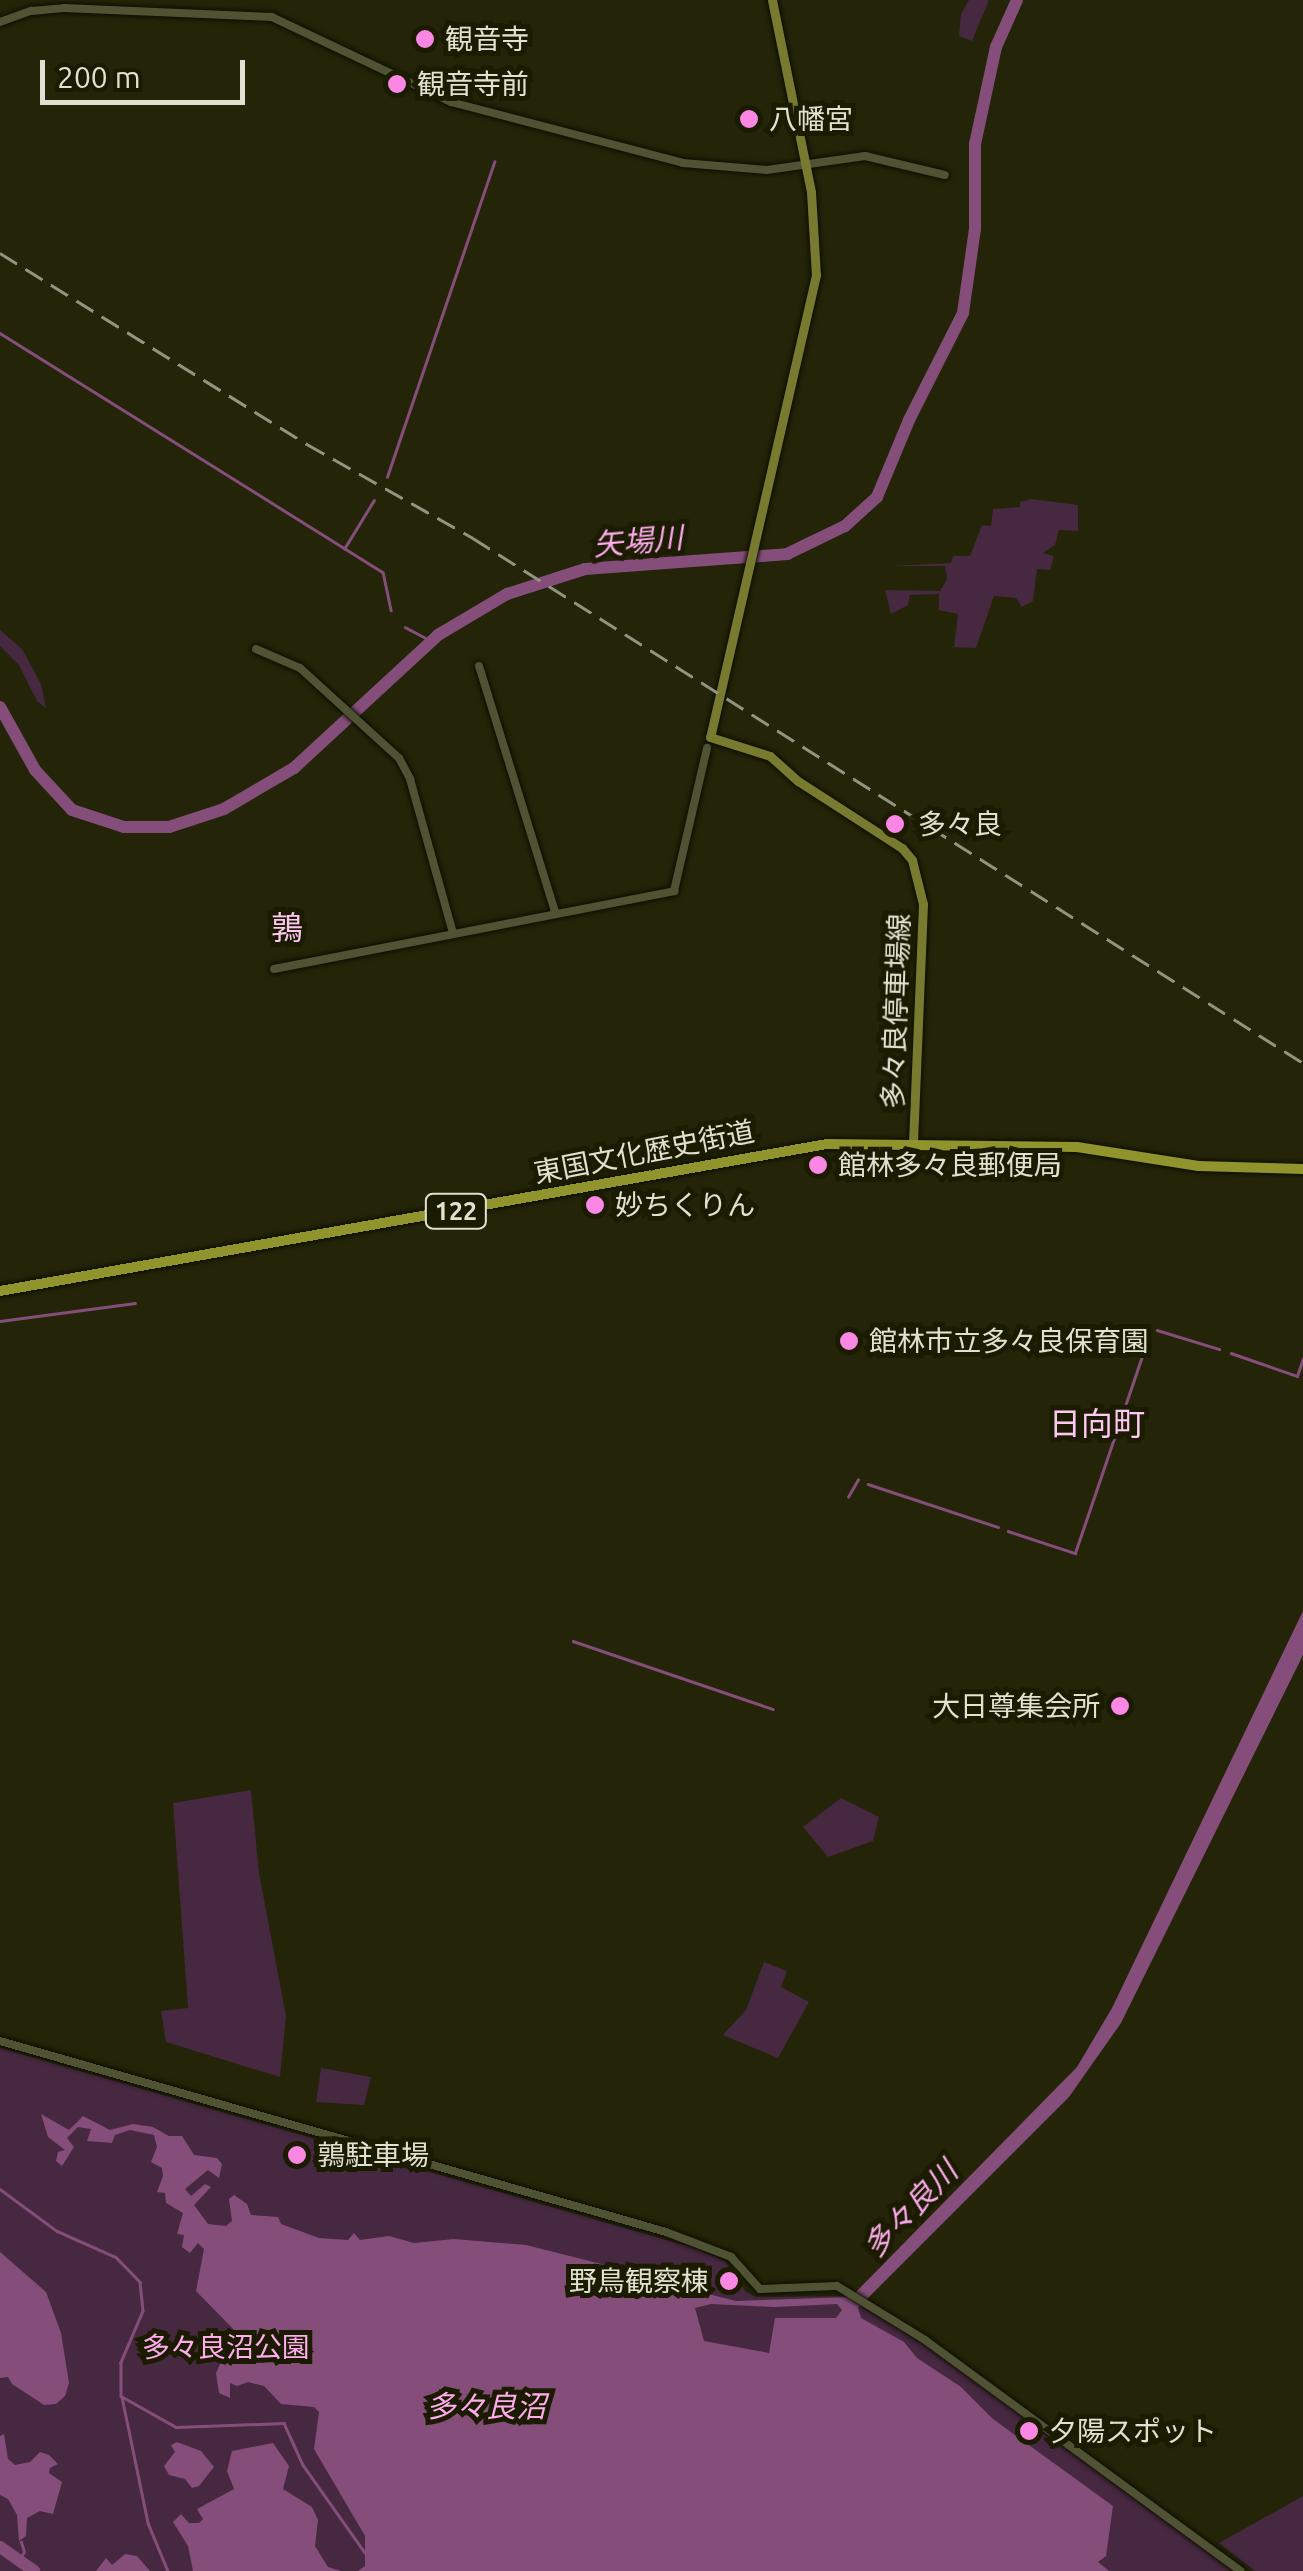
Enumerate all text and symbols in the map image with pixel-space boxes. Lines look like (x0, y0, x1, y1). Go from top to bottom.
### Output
place label: 観音寺 (445, 22, 529, 56)
marker: 観音寺 (414, 28, 436, 50)
scale bar (45, 40, 250, 102)
text: 200 m (57, 60, 141, 94)
place label: 観音寺前 (417, 67, 529, 101)
marker: 観音寺前 (386, 73, 408, 95)
place label: 八幡宮 (769, 102, 853, 136)
marker: 八幡宮 (738, 108, 760, 130)
water label: 矢場川 (592, 519, 684, 563)
place label: 多々良 (918, 807, 1002, 841)
marker: 多々良 (882, 811, 908, 837)
district label: 鶉 (271, 908, 303, 946)
street label: 多々良停車場線 (876, 912, 916, 1110)
street label: 東国文化歴史街道 (531, 1114, 757, 1190)
place label: 館林多々良郵便局 (838, 1148, 1062, 1182)
marker: 館林多々良郵便局 (807, 1154, 829, 1176)
place label: 妙ちくりん (615, 1188, 755, 1222)
road number: 122 (424, 1191, 488, 1231)
marker: 妙ちくりん (584, 1194, 606, 1216)
place label: 館林市立多々良保育園 (869, 1324, 1149, 1358)
marker: 館林市立多々良保育園 (838, 1330, 860, 1352)
district label: 日向町 (1049, 1404, 1145, 1442)
place label: 大日尊集会所 (932, 1689, 1100, 1723)
marker: 大日尊集会所 (1109, 1695, 1131, 1717)
place label: 鶉駐車場 (317, 2138, 429, 2172)
marker: 鶉駐車場 (286, 2144, 308, 2166)
water label: 多々良川 (855, 2153, 965, 2265)
place label: 野鳥観察棟 (569, 2264, 709, 2298)
marker: 野鳥観察棟 (718, 2270, 740, 2292)
park label: 多々良沼公園 (142, 2330, 310, 2364)
water label: 多々良沼 (426, 2388, 546, 2424)
place label: 夕陽スポット (1049, 2414, 1217, 2448)
marker: 夕陽スポット (1018, 2420, 1040, 2442)

